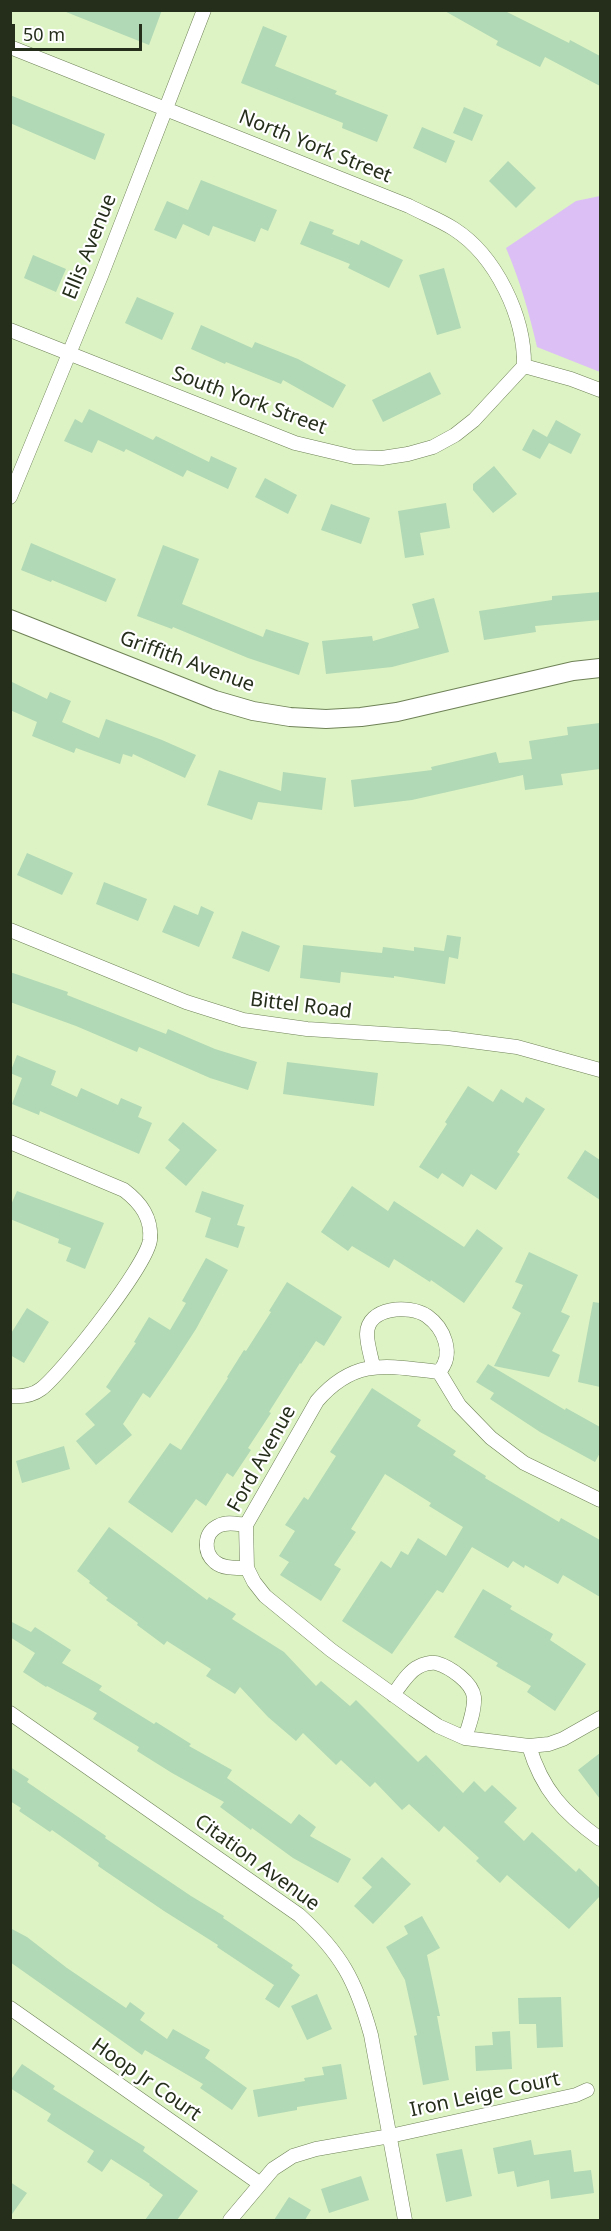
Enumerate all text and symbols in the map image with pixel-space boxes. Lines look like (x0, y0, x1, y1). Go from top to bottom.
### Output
scale bar (15, 12, 146, 50)
text: 50 m (23, 22, 65, 46)
street label: North York Street (235, 105, 395, 189)
street label: Ellis Avenue (58, 191, 122, 303)
street label: South York Street (168, 362, 330, 440)
street label: Griffith Avenue (116, 626, 258, 698)
street label: Bittel Road (249, 988, 353, 1024)
street label: Ford Avenue (223, 1402, 301, 1516)
street label: Citation Avenue (190, 1810, 324, 1916)
street label: Hoop Jr Court (87, 2033, 205, 2127)
street label: Iron Leige Court (408, 2067, 562, 2123)

